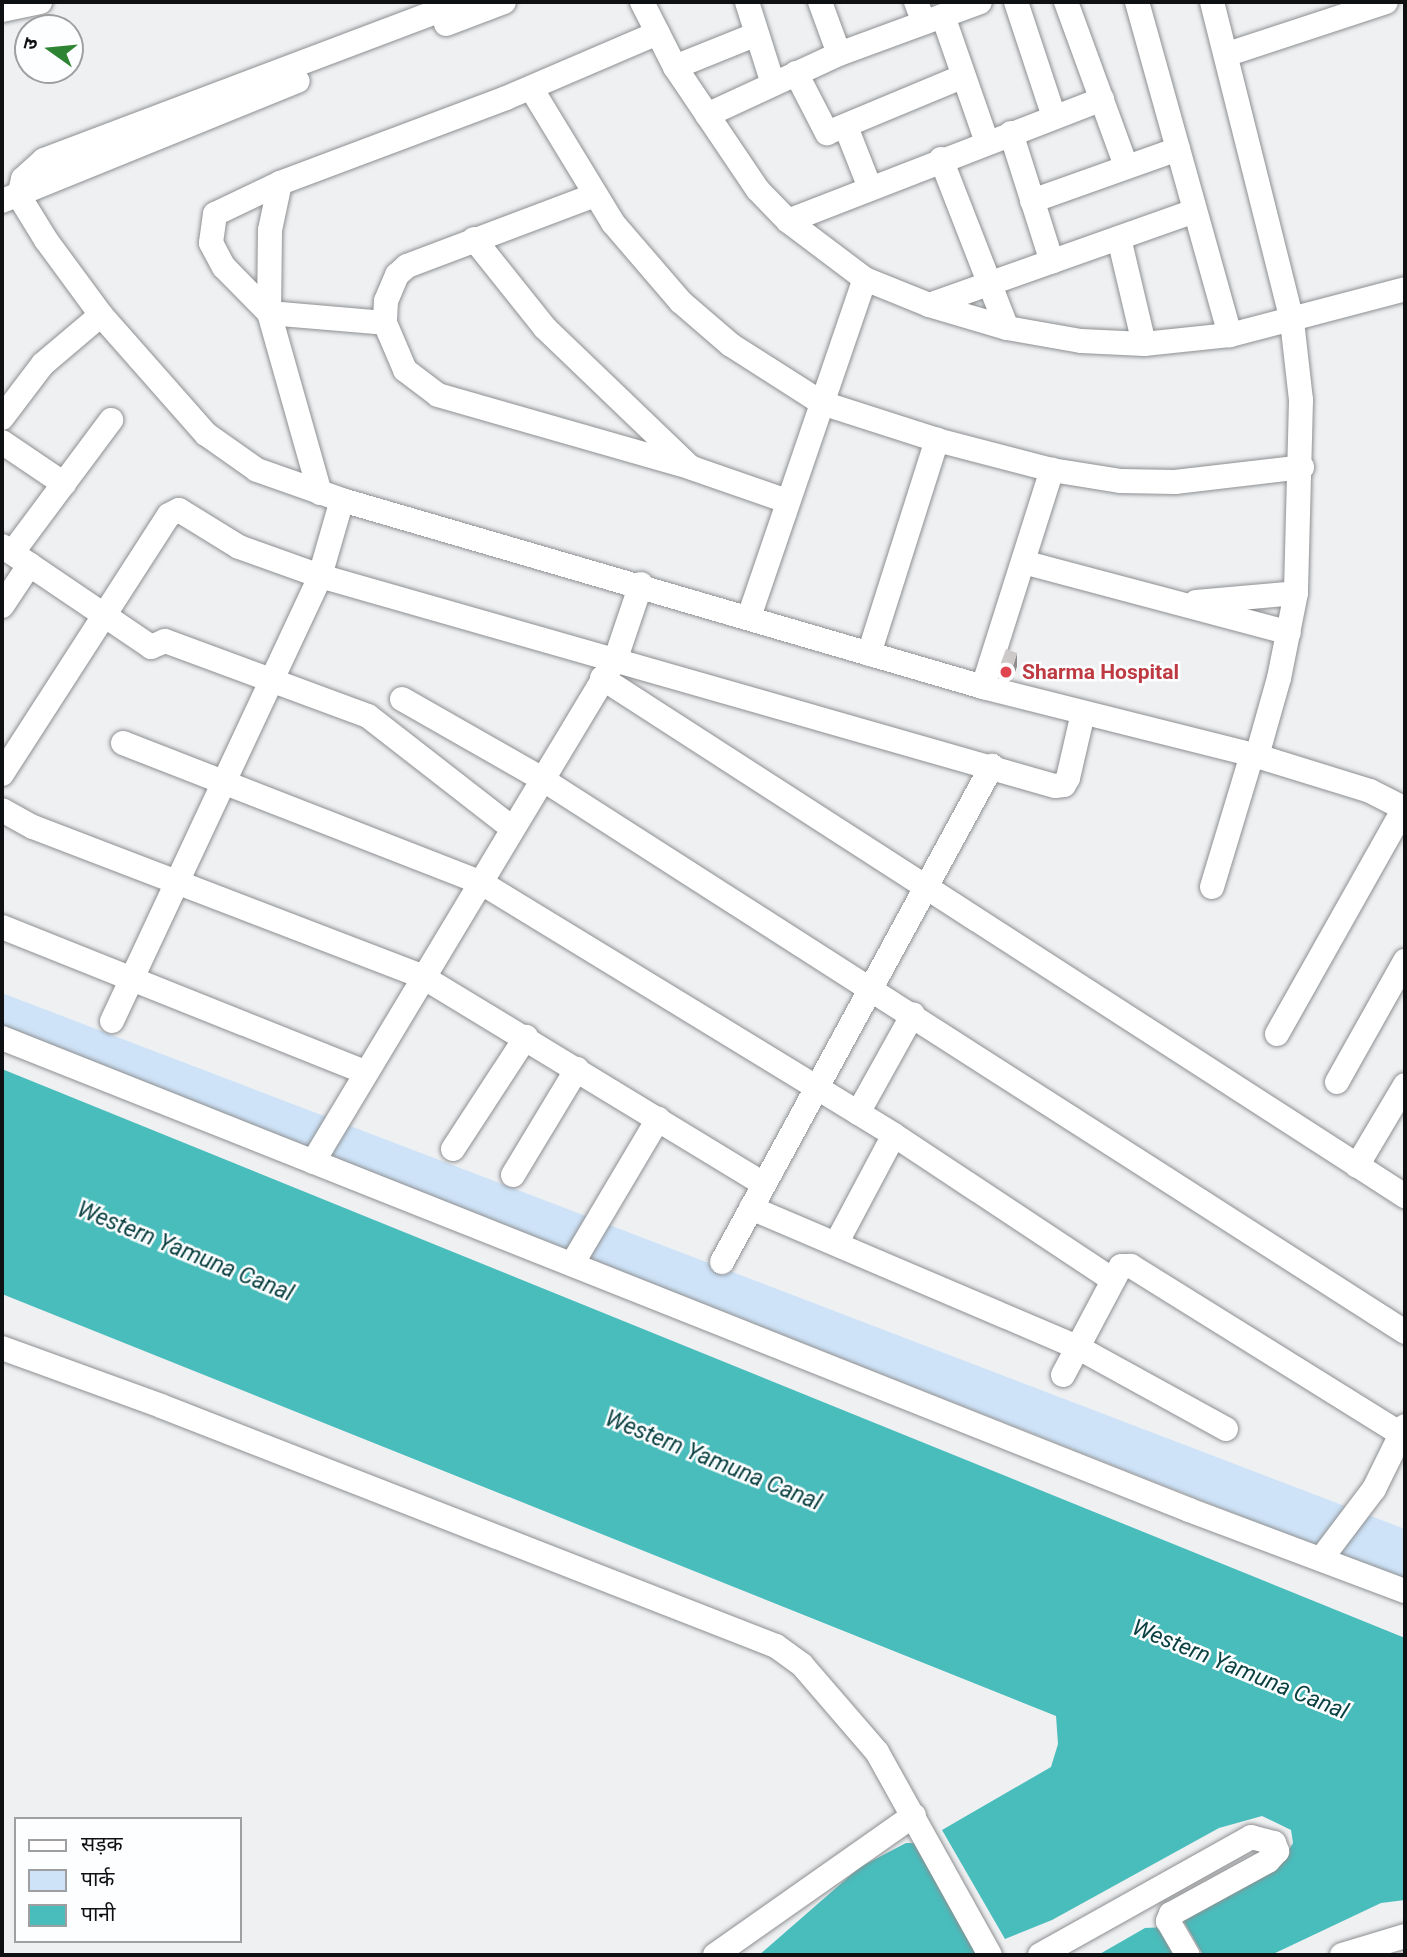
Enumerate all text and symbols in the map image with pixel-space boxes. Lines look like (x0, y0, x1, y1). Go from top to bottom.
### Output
north arrow (14, 14, 84, 84)
text: उ (18, 36, 43, 52)
place label: Sharma Hospital (1022, 659, 1179, 685)
marker: Sharma Hospital (996, 662, 1016, 682)
water label: Western Yamuna Canal (73, 1196, 297, 1308)
water label: Western Yamuna Canal (601, 1405, 825, 1517)
water label: Western Yamuna Canal (1128, 1614, 1352, 1726)
legend (14, 1817, 242, 1943)
text: सड़क (81, 1832, 123, 1856)
text: पार्क (81, 1867, 115, 1891)
text: पानी (81, 1902, 115, 1926)

